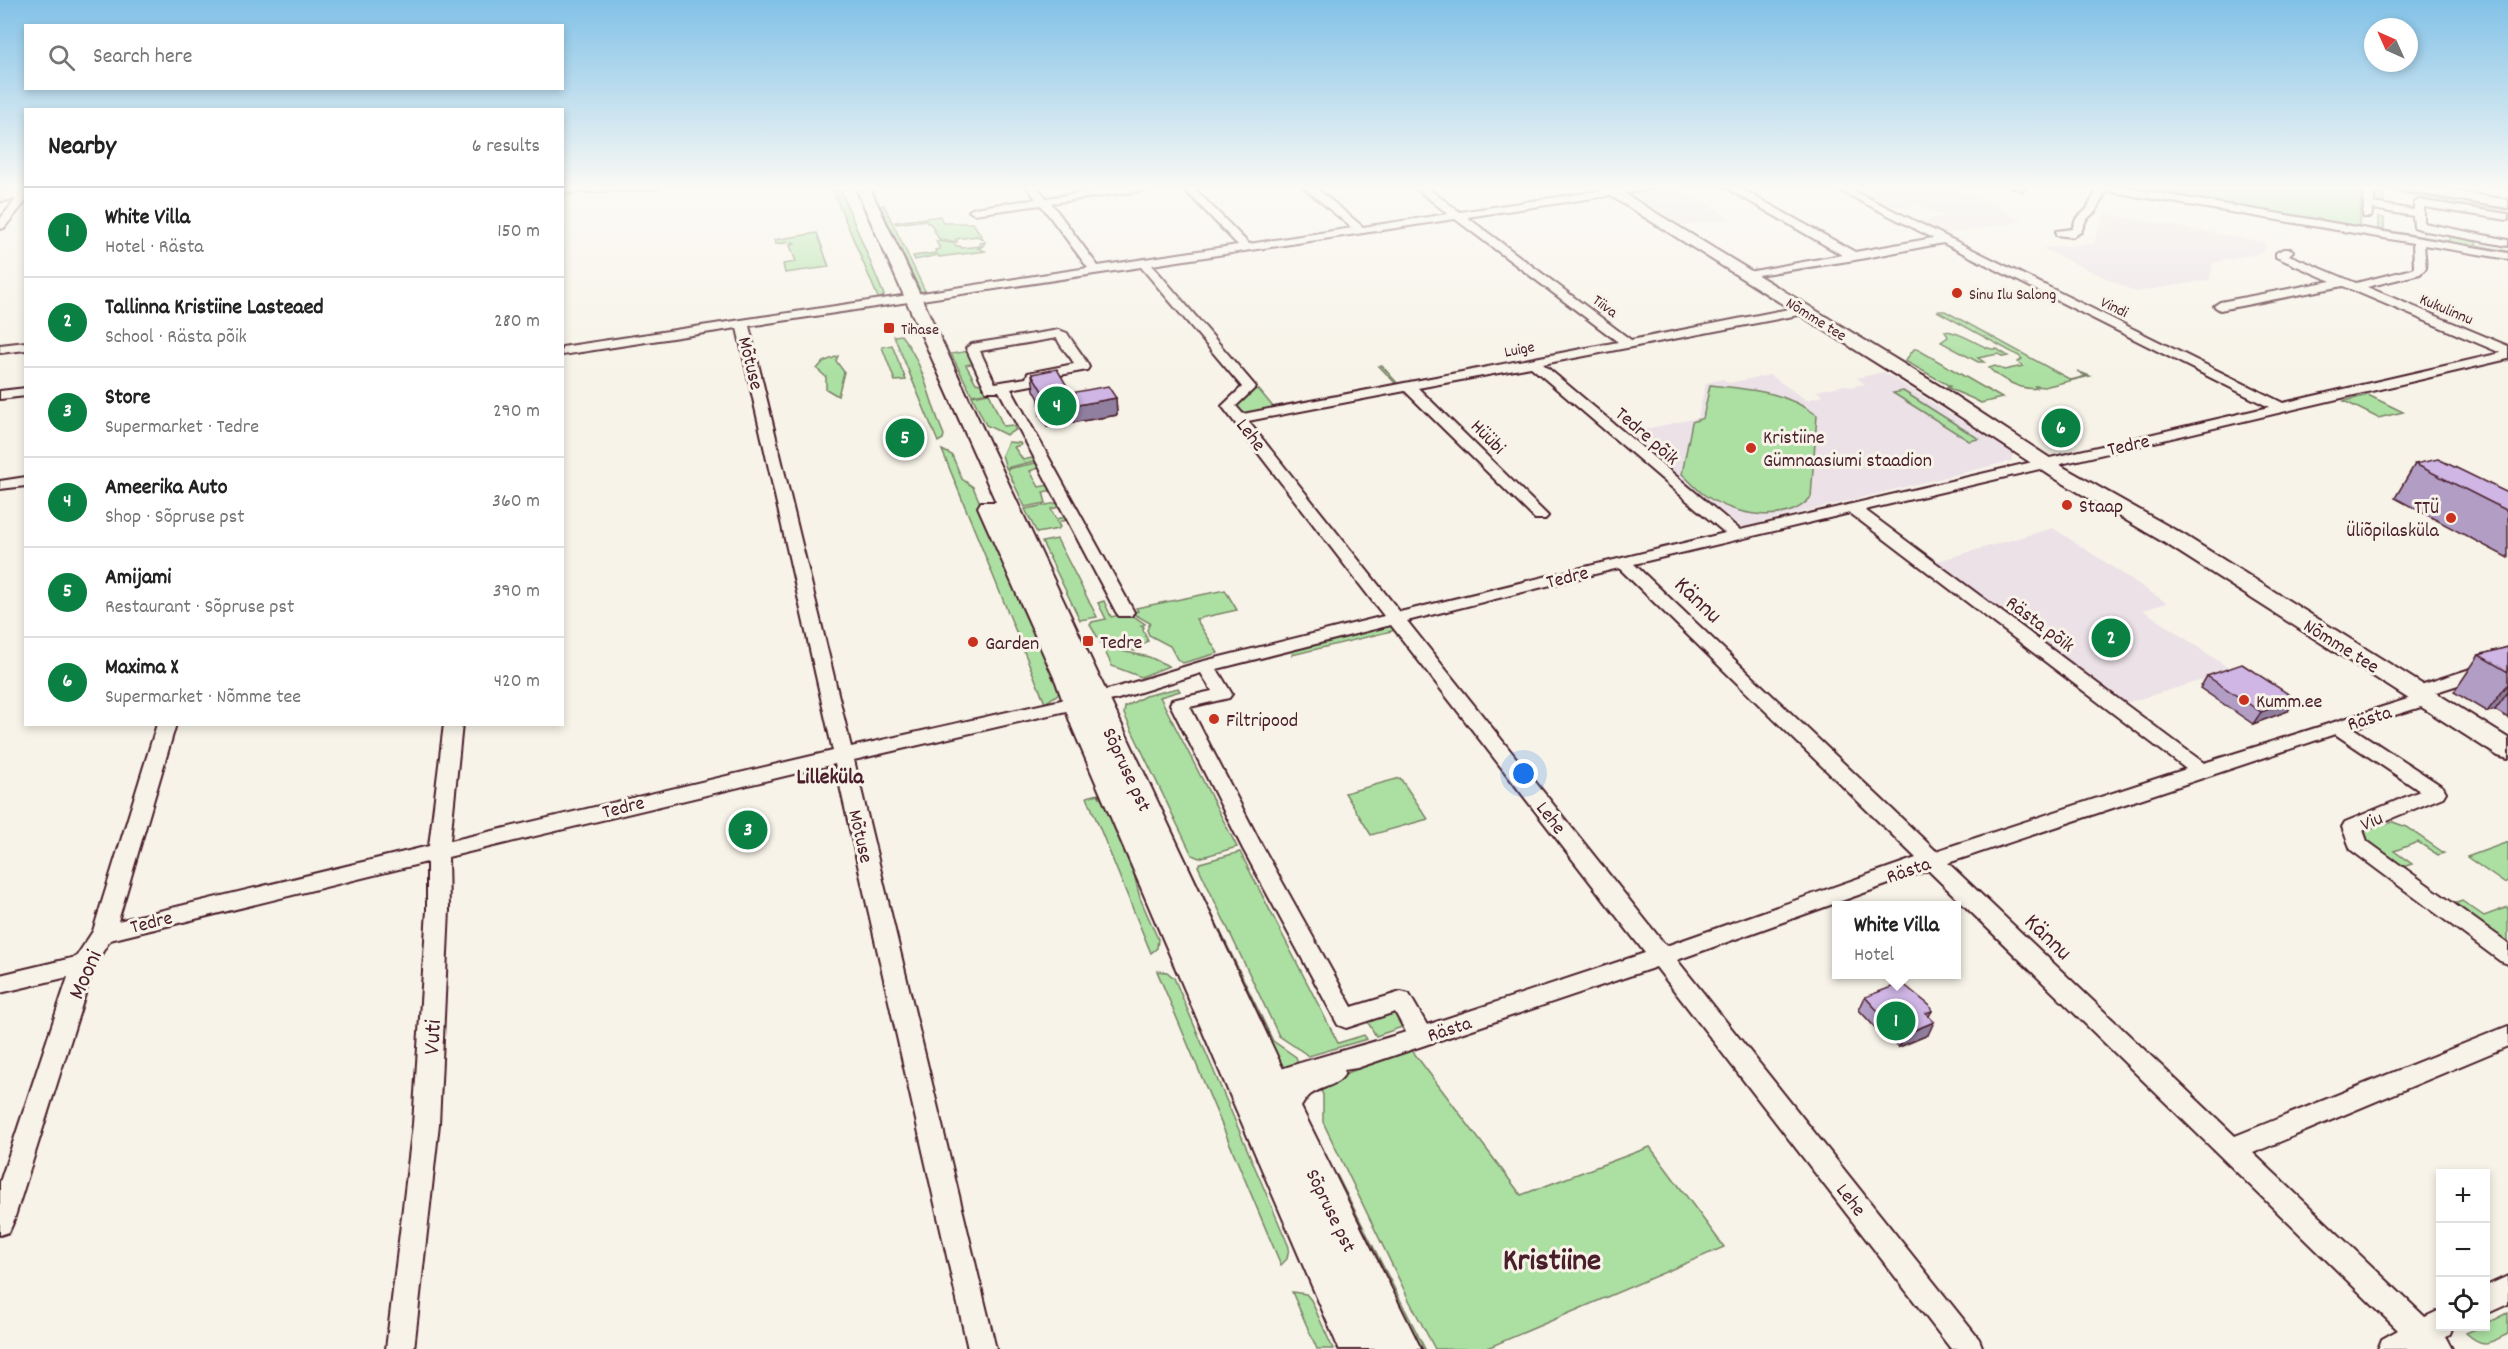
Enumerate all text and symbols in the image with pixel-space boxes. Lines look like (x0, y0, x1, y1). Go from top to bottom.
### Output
north arrow (2364, 18, 2418, 72)
search box (24, 24, 564, 90)
icon: search (45, 41, 78, 74)
text: Search here (93, 42, 192, 73)
text: Nearby (48, 129, 116, 166)
text: 6 results (472, 133, 540, 161)
text: White Villa (105, 203, 190, 234)
text: 1 (65, 218, 70, 246)
text: 150 m (497, 218, 540, 246)
text: Hotel · Rästa (105, 234, 204, 262)
place label: Sinu Ilu Salong (1969, 284, 2056, 307)
marker: Sinu Ilu Salong (1950, 286, 1964, 300)
street label: Kukulinnu (2416, 289, 2476, 332)
street label: Tiiva (1587, 290, 1622, 324)
street label: Nõmme tee (1781, 292, 1850, 348)
street label: Vindi (2096, 292, 2132, 325)
text: Tallinna Kristiine Lasteaed (105, 293, 324, 324)
text: 2 (63, 308, 72, 336)
text: 280 m (494, 308, 540, 336)
place label: Tihase (901, 319, 939, 342)
marker: Tihase (882, 321, 896, 335)
text: School · Rästa põik (105, 324, 247, 352)
street label: Mõtuse (729, 334, 769, 393)
street label: Luige (1502, 336, 1537, 365)
text: Store (105, 383, 150, 414)
pin: 4 (1038, 384, 1076, 428)
text: 3 (63, 398, 72, 426)
text: 290 m (493, 398, 540, 426)
street label: Tedre põik (1608, 401, 1684, 473)
pin: 6 (2042, 406, 2080, 450)
street label: Lehe (1228, 413, 1272, 458)
text: Supermarket · Tedre (105, 414, 259, 442)
street label: Hüübi (1463, 414, 1511, 462)
pin: 5 (886, 416, 924, 460)
place label: Kristiine Gümnaasiumi staadion (1763, 425, 1932, 476)
street label: Tedre (2105, 428, 2153, 465)
marker: Kristiine Gümnaasiumi staadion (1744, 441, 1758, 455)
text: Ameerika Auto (105, 473, 227, 504)
text: 4 (63, 488, 72, 516)
text: 360 m (492, 488, 540, 516)
place label: Staap (2079, 494, 2123, 522)
place label: TTÜ Üliõpilasküla (2346, 495, 2440, 546)
marker: Staap (2060, 498, 2074, 512)
text: Shop · Sõpruse pst (105, 504, 245, 532)
marker: TTÜ Üliõpilasküla (2444, 511, 2458, 525)
street label: Tedre (1544, 560, 1592, 598)
text: Amijami (105, 563, 171, 594)
street label: Kännu (1665, 570, 1729, 633)
text: 5 (63, 578, 72, 606)
text: 390 m (493, 578, 540, 606)
street label: Rästa põik (1999, 590, 2079, 660)
text: Restaurant · Sõpruse pst (105, 594, 294, 622)
street label: Nõmme tee (2297, 613, 2384, 682)
pin: 2 (2092, 616, 2130, 660)
place label: Tedre (1100, 630, 1143, 658)
place label: Garden (985, 631, 1039, 659)
marker: Tedre (1081, 634, 1095, 648)
marker: Garden (966, 635, 980, 649)
text: Maxima X (105, 653, 179, 684)
text: 6 (63, 668, 72, 696)
text: 420 m (494, 668, 540, 696)
text: Supermarket · Nõmme tee (105, 684, 301, 712)
place label: Kumm.ee (2256, 689, 2322, 717)
marker: Kumm.ee (2237, 693, 2251, 707)
street label: Rästa (2344, 700, 2396, 740)
place label: Filtripood (1226, 708, 1298, 736)
marker: Filtripood (1207, 712, 1221, 726)
street label: Sõpruse pst (1094, 724, 1157, 817)
your location (1509, 759, 1538, 788)
district label: Lilleküla (796, 763, 864, 794)
street label: Tedre (600, 790, 648, 828)
street label: Lehe (1528, 796, 1572, 841)
street label: Viu (2357, 806, 2388, 840)
street label: Mõtuse (839, 807, 879, 866)
pin: 3 (728, 808, 768, 852)
street label: Rästa (1883, 851, 1935, 892)
popup (1832, 901, 1961, 979)
street label: Tedre (128, 905, 176, 943)
street label: Kännu (2015, 907, 2079, 970)
text: White Villa (1854, 911, 1939, 942)
text: Hotel (1854, 942, 1894, 970)
street label: Mooni (61, 945, 113, 1005)
pin: 1 (1876, 998, 1916, 1044)
street label: Rästa (1424, 1010, 1476, 1051)
street label: Vuti (416, 1019, 452, 1056)
street label: Sõpruse pst (1297, 1165, 1362, 1258)
map controls (2436, 1169, 2490, 1331)
button: + (2436, 1169, 2490, 1223)
street label: Lehe (1828, 1178, 1872, 1223)
button: − (2436, 1223, 2490, 1277)
district label: Kristiine (1503, 1240, 1601, 1286)
button: locate (2436, 1277, 2490, 1331)

